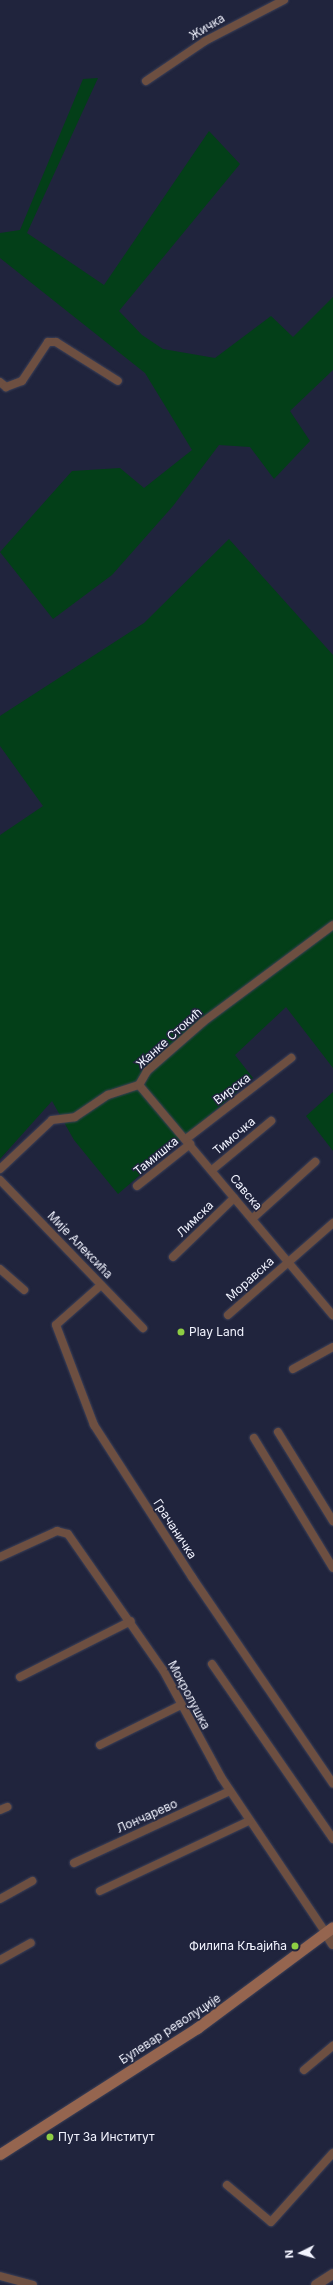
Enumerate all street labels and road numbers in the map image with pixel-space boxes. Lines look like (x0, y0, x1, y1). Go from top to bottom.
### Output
street label: Жичка (187, 11, 227, 43)
street label: Жанке Стокић (133, 1005, 205, 1071)
street label: Вирска (211, 1070, 253, 1108)
street label: Тимочка (210, 1114, 258, 1158)
street label: Тамишка (131, 1134, 181, 1178)
street label: Савска (227, 1171, 265, 1213)
street label: Лимска (174, 1198, 216, 1240)
street label: Мије Алексића (44, 1209, 116, 1281)
street label: Моравска (223, 1254, 277, 1304)
street label: Грачаничка (150, 1496, 200, 1562)
street label: Мокролушка (165, 1658, 213, 1732)
street label: Лончарево (114, 1796, 180, 1836)
street label: Булевар револуције (117, 1991, 223, 2067)

